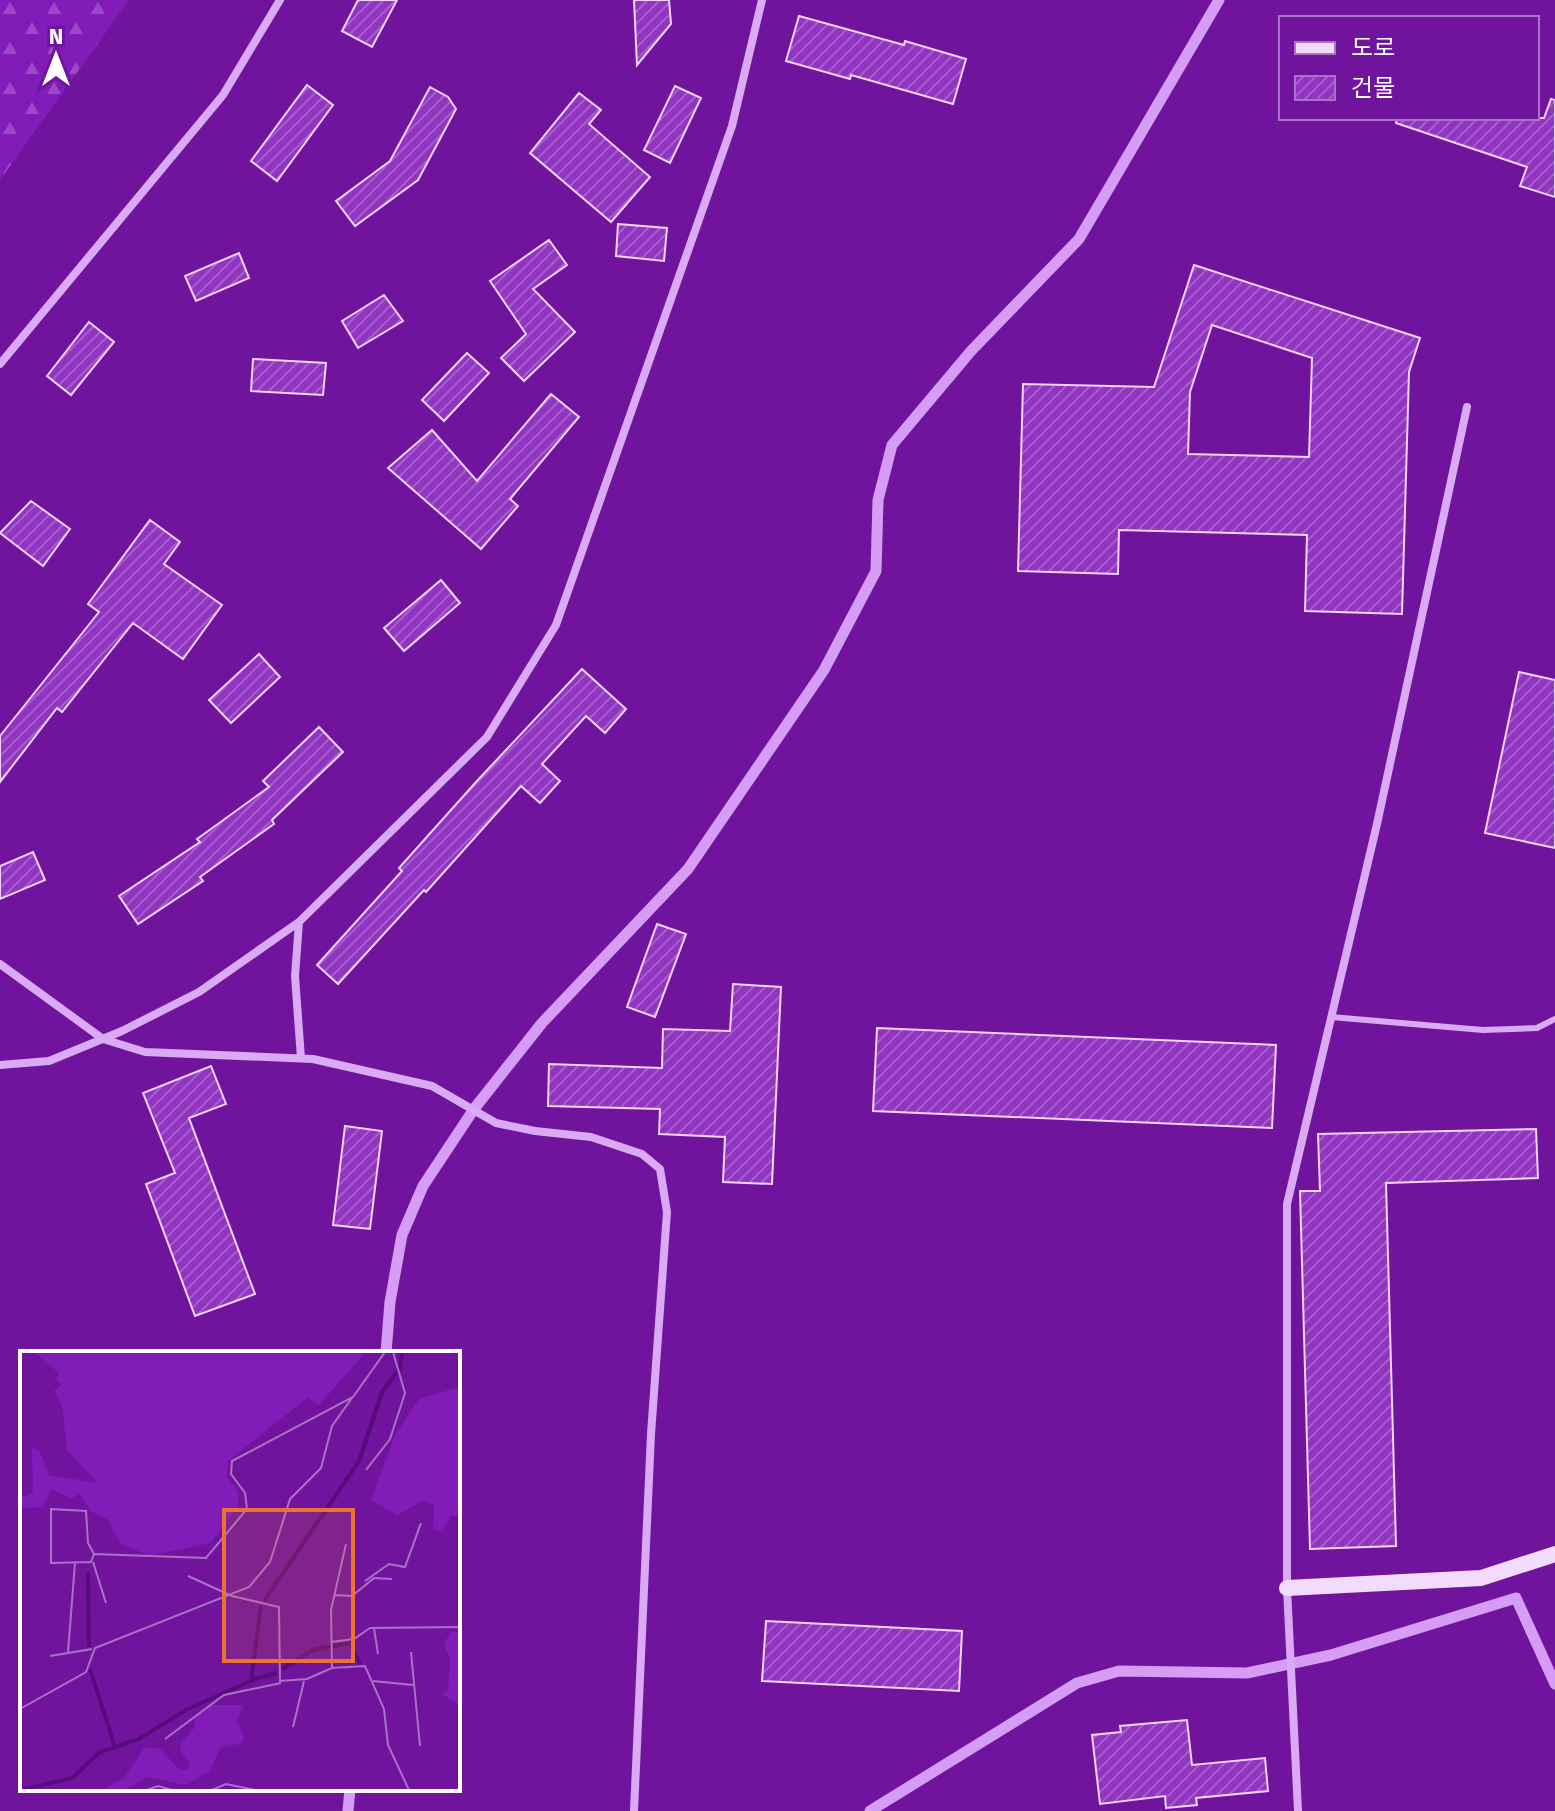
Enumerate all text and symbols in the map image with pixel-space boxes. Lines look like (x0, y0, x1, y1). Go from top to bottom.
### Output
north arrow (16, 16, 96, 96)
legend (1279, 16, 1539, 120)
text: N (49, 23, 63, 50)
text: 도로 (1351, 34, 1395, 62)
text: 건물 (1351, 74, 1395, 102)
inset map (20, 1351, 460, 1791)

